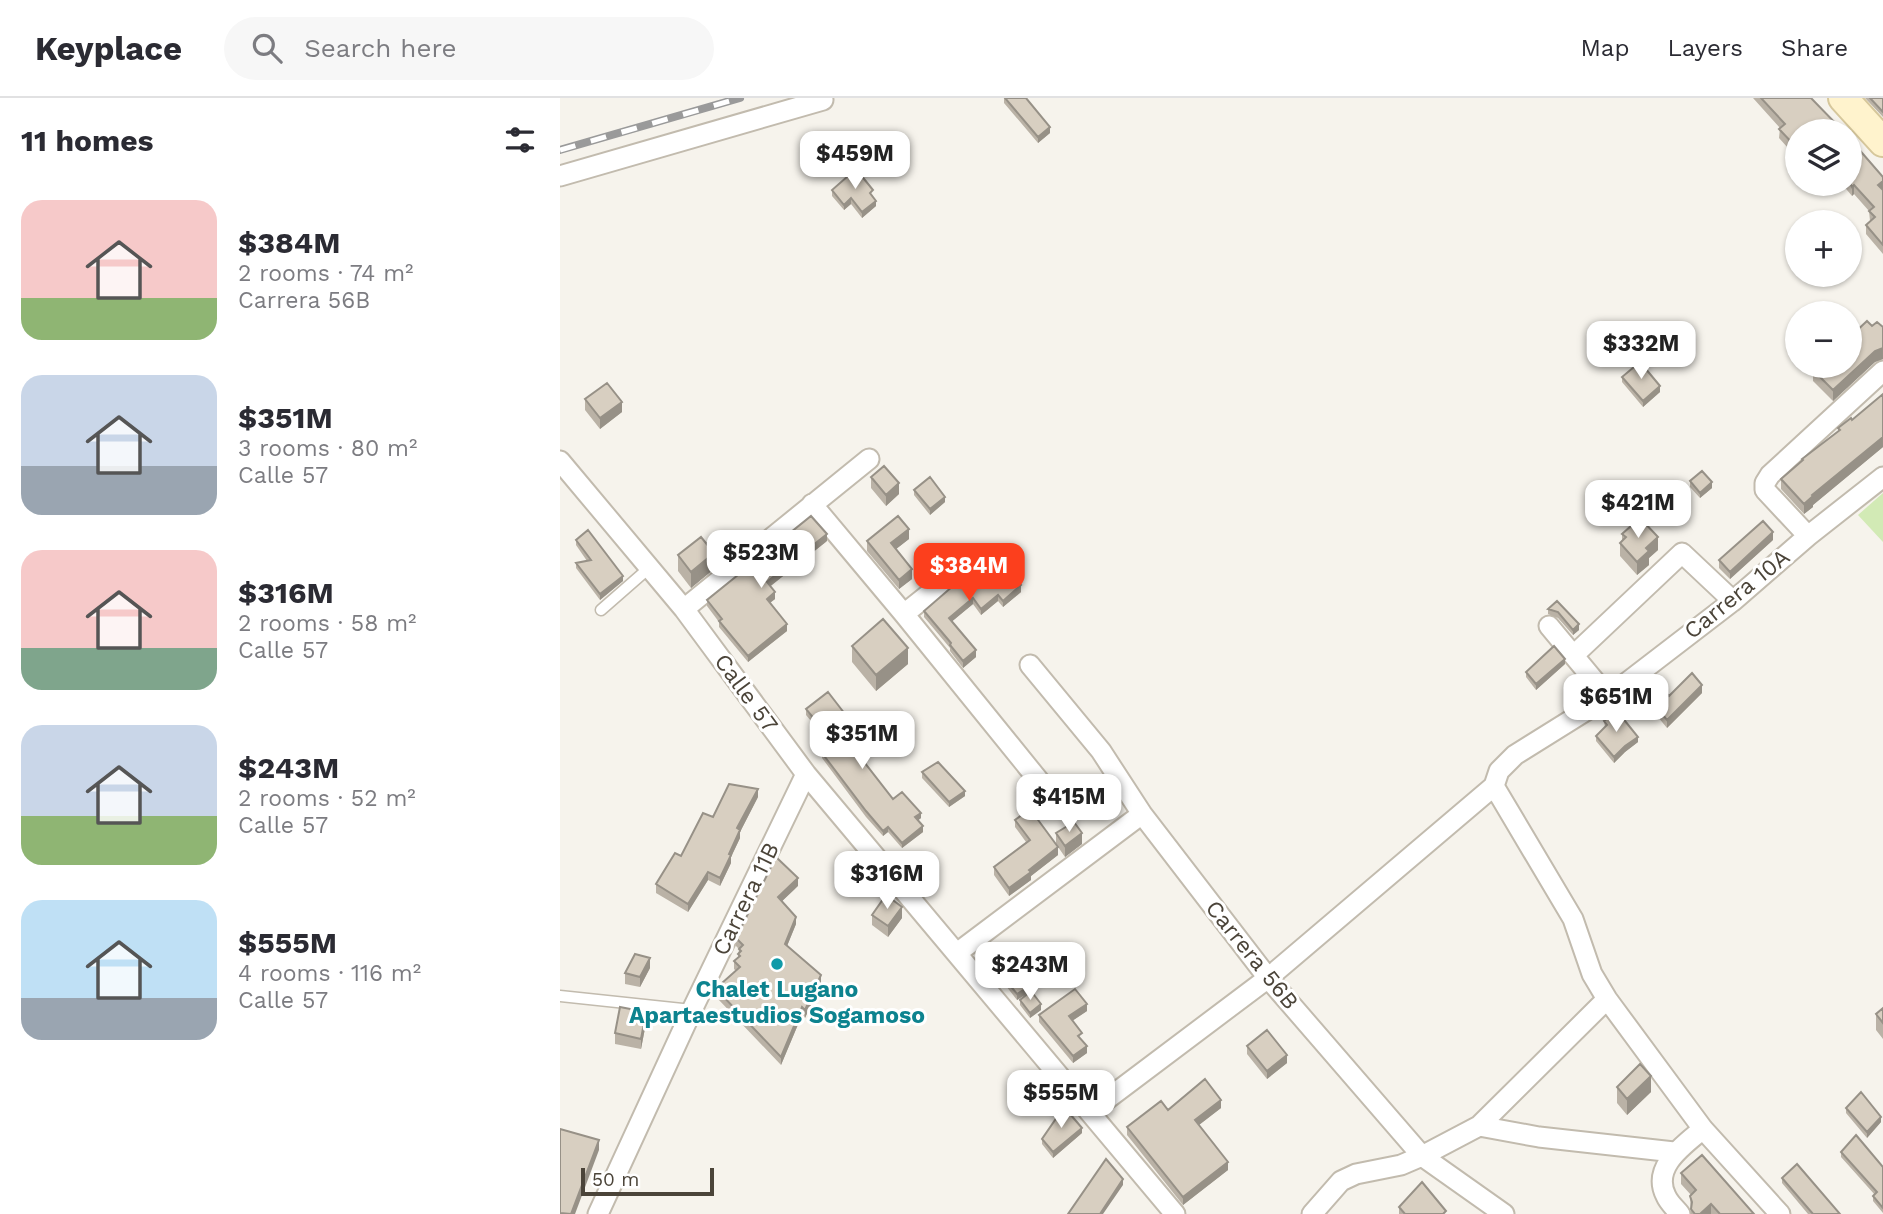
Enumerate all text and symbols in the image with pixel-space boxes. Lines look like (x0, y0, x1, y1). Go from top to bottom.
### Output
search box (224, 17, 714, 80)
text: Keyplace (35, 29, 182, 68)
icon: search (248, 29, 286, 67)
text: Search here (304, 33, 457, 63)
text: Map (1581, 34, 1629, 62)
text: Layers (1667, 34, 1743, 62)
text: Share (1781, 34, 1848, 62)
map controls (1785, 119, 1862, 378)
button: layers (1785, 119, 1862, 196)
icon: filters (501, 121, 539, 159)
text: 11 homes (21, 123, 154, 158)
pin: $459M (806, 132, 904, 191)
text: $459M (816, 140, 894, 167)
button: + (1785, 210, 1862, 287)
text: $384M (238, 225, 341, 260)
icon: home (77, 228, 161, 312)
text: 2 rooms · 74 m² (238, 260, 413, 287)
text: Carrera 56B (238, 287, 370, 314)
button: − (1785, 301, 1862, 378)
pin: $332M (1592, 322, 1690, 381)
text: $332M (1603, 330, 1679, 357)
text: $351M (238, 400, 333, 435)
icon: home (77, 403, 161, 487)
text: 3 rooms · 80 m² (238, 435, 417, 462)
text: Calle 57 (238, 462, 328, 489)
pin: $421M (1589, 480, 1687, 540)
text: $421M (1601, 489, 1675, 516)
pin: $523M (712, 531, 810, 590)
text: $523M (723, 539, 799, 566)
street label: Carrera 10A (1679, 543, 1795, 645)
pin: $384M (920, 544, 1018, 603)
text: $384M (930, 552, 1008, 579)
text: $316M (238, 575, 334, 610)
icon: home (77, 578, 161, 662)
text: 2 rooms · 58 m² (238, 610, 417, 637)
text: Calle 57 (238, 637, 328, 664)
street label: Calle 57 (709, 649, 784, 738)
pin: $651M (1567, 674, 1665, 734)
text: $651M (1579, 683, 1653, 710)
pin: $351M (813, 712, 911, 771)
text: $351M (826, 720, 898, 747)
text: $243M (238, 750, 339, 785)
icon: home (77, 753, 161, 837)
pin: $415M (1020, 774, 1118, 834)
text: $415M (1032, 783, 1106, 810)
text: 2 rooms · 52 m² (238, 785, 416, 812)
text: Calle 57 (238, 812, 328, 839)
street label: Carrera 11B (707, 838, 785, 960)
pin: $316M (838, 852, 936, 911)
text: $316M (850, 860, 924, 887)
street label: Carrera 56B (1200, 895, 1304, 1015)
text: $555M (238, 925, 337, 960)
icon: home (77, 928, 161, 1012)
pin: $243M (981, 942, 1079, 1002)
text: $243M (991, 951, 1069, 978)
marker: Chalet Lugano Apartaestudios Sogamoso (769, 956, 785, 972)
text: 4 rooms · 116 m² (238, 960, 421, 987)
place label: Chalet Lugano Apartaestudios Sogamoso (629, 976, 925, 1029)
text: Calle 57 (238, 987, 328, 1014)
pin: $555M (1012, 1070, 1110, 1130)
text: $555M (1023, 1079, 1099, 1106)
scale bar (581, 1165, 714, 1197)
text: 50 m (592, 1168, 639, 1191)

